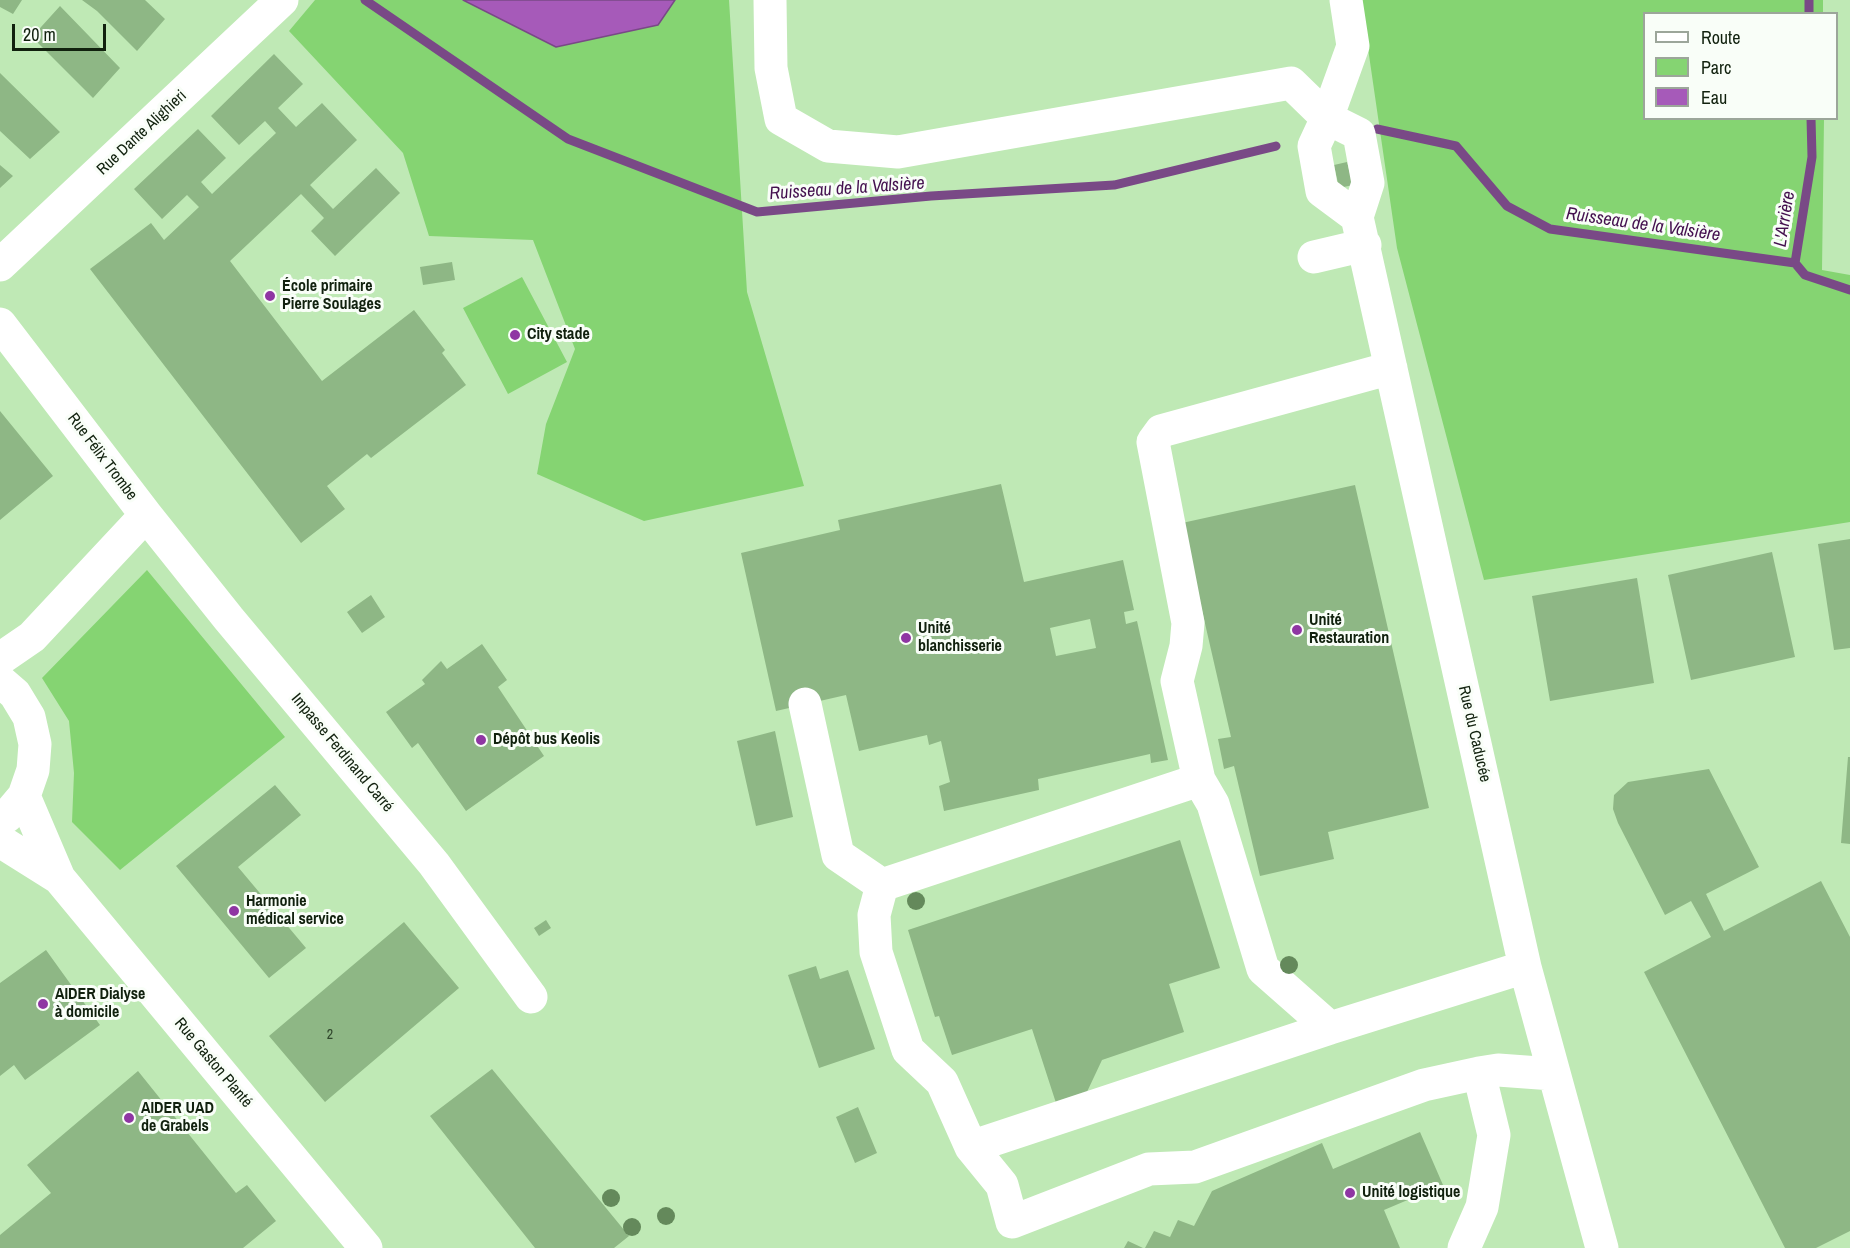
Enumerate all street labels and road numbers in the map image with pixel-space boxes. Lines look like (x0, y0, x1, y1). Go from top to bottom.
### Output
street label: Rue Dante Alighieri (93, 87, 191, 179)
street label: Rue Félix Trombe (63, 410, 141, 504)
street label: Rue du Caducée (1454, 684, 1494, 784)
street label: Impasse Ferdinand Carré (287, 690, 397, 816)
street label: Rue Gaston Planté (170, 1014, 256, 1112)

